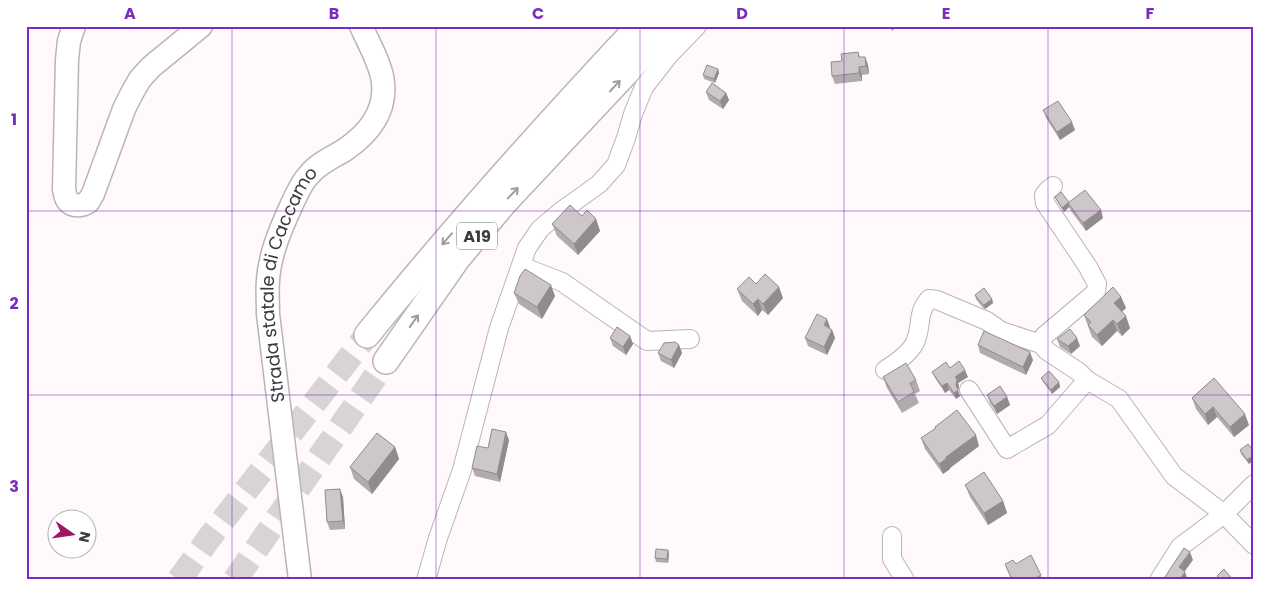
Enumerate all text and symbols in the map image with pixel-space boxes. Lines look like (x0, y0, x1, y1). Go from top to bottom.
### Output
text: A (124, 2, 136, 25)
text: B (329, 2, 339, 25)
text: C (532, 2, 544, 25)
text: D (736, 2, 748, 25)
text: E (942, 2, 950, 25)
text: F (1146, 2, 1155, 25)
one-way arrow (609, 79, 621, 92)
text: 1 (11, 108, 17, 131)
street label: Strada statale di Caccamo (254, 161, 323, 404)
one-way arrow (507, 187, 519, 199)
road number: A19 (457, 222, 497, 250)
one-way arrow (441, 232, 452, 245)
text: 2 (9, 292, 19, 315)
one-way arrow (409, 314, 419, 328)
text: 3 (9, 475, 19, 498)
north arrow (48, 508, 98, 558)
text: N (74, 530, 96, 544)

